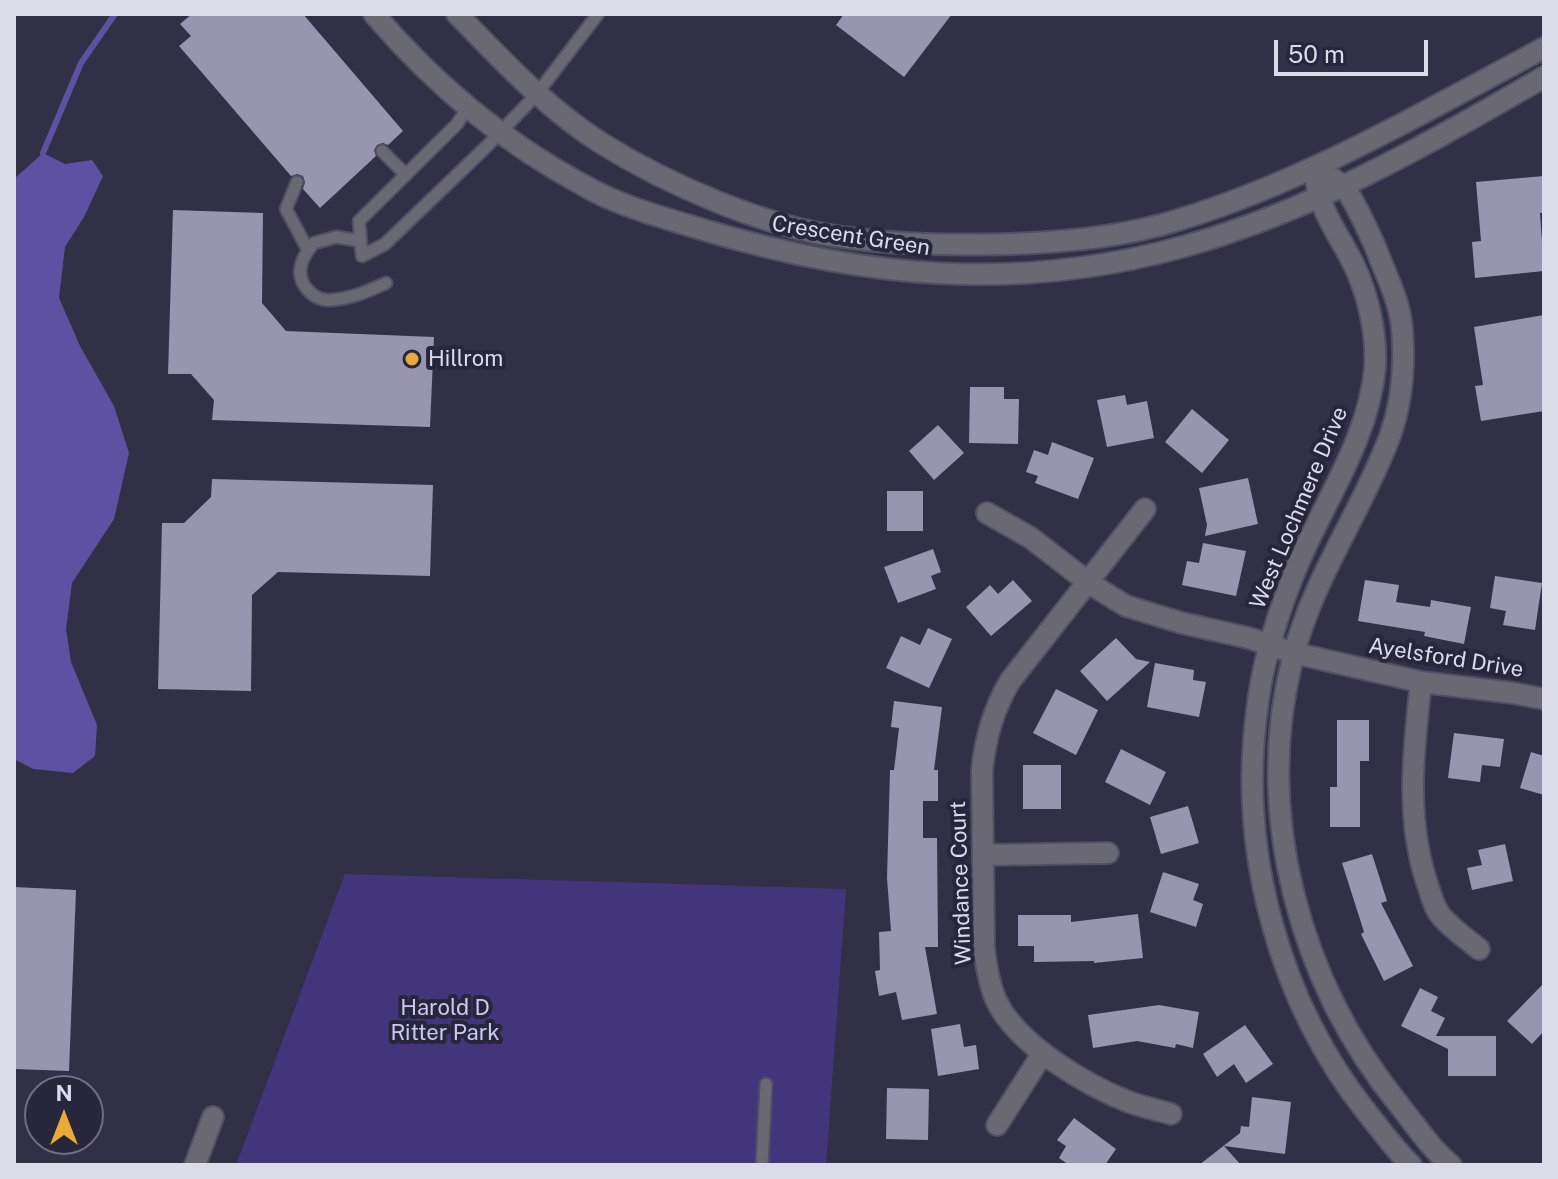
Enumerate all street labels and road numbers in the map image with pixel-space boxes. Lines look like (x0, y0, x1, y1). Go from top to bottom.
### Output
street label: Crescent Green (770, 210, 932, 262)
street label: West Lochmere Drive (1245, 403, 1353, 613)
street label: Ayelsford Drive (1367, 633, 1525, 683)
street label: Windance Court (945, 800, 977, 966)

